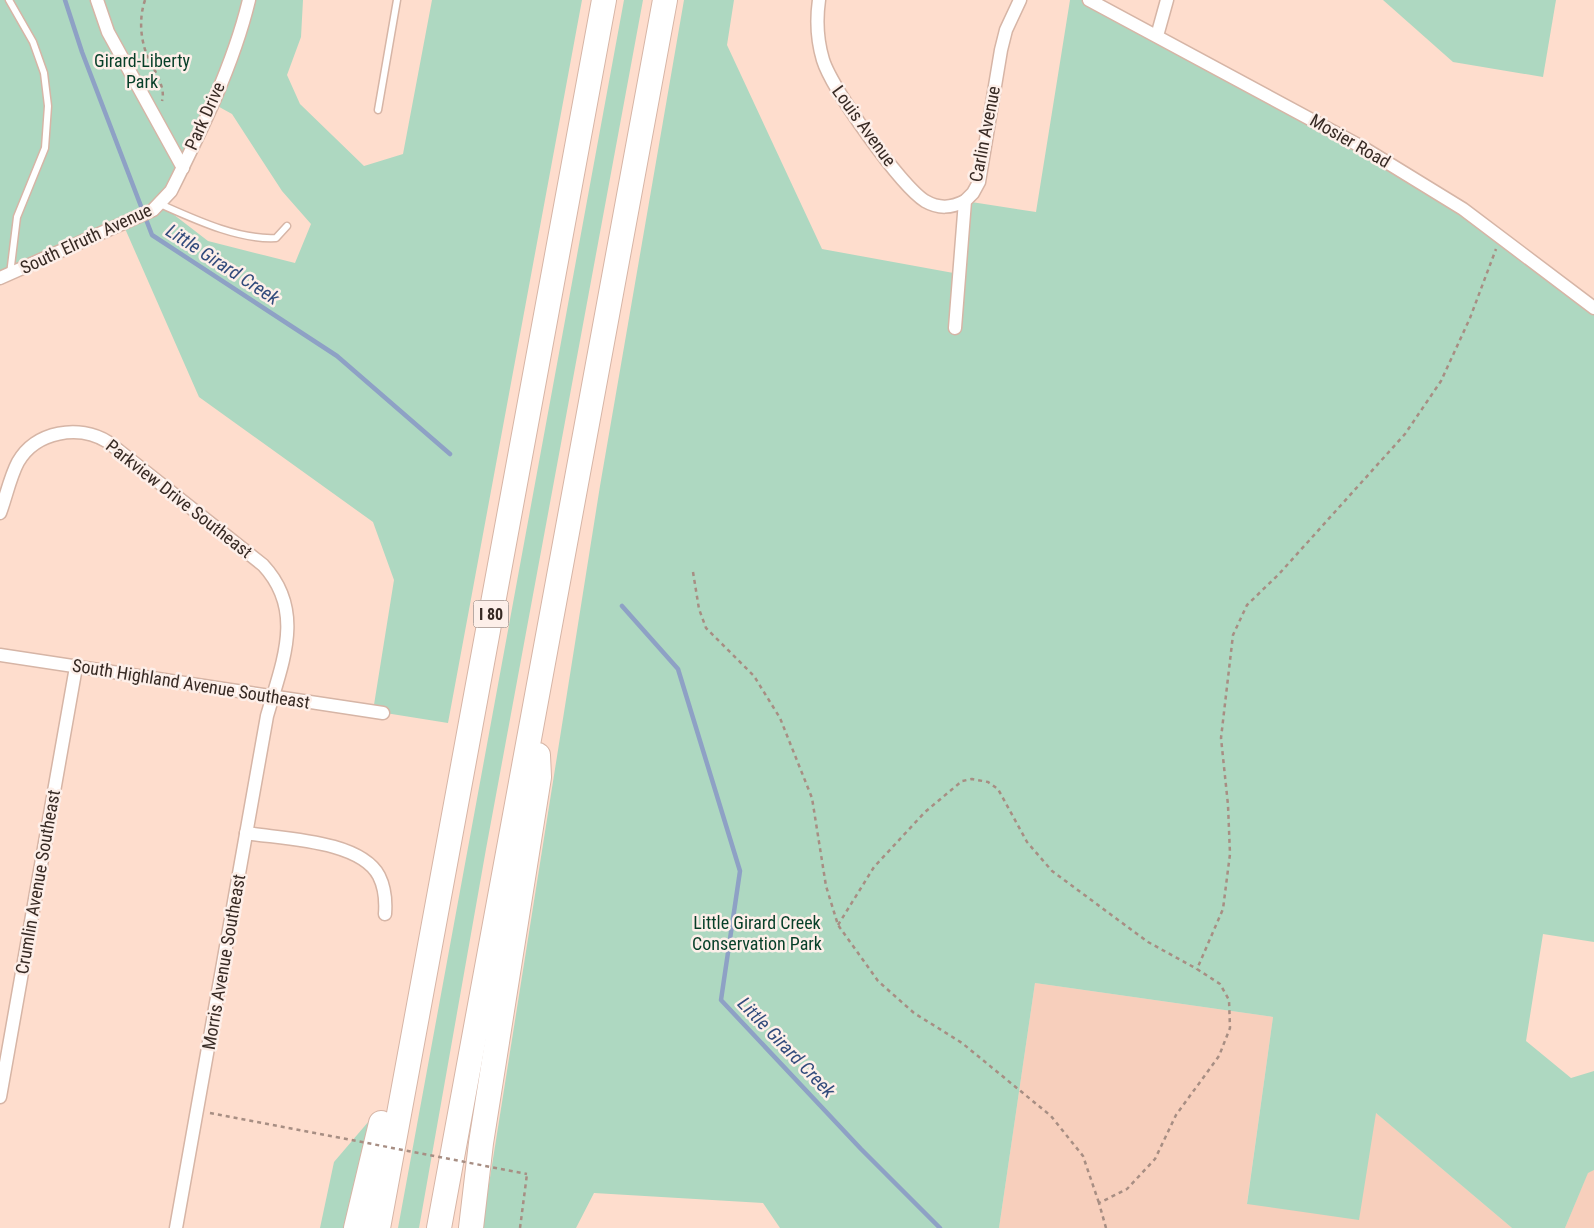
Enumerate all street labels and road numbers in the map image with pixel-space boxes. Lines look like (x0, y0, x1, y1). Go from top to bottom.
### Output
street label: Park Drive (180, 79, 229, 153)
street label: Louis Avenue (828, 81, 901, 170)
street label: Carlin Avenue (965, 84, 1004, 184)
street label: Mosier Road (1306, 109, 1394, 172)
street label: South Elruth Avenue (17, 199, 155, 278)
street label: Parkview Drive Southeast (102, 435, 257, 562)
road number: I 80 (474, 600, 508, 628)
street label: South Highland Avenue Southeast (71, 654, 311, 713)
street label: Crumlin Avenue Southeast (11, 788, 64, 976)
street label: Morris Avenue Southeast (198, 873, 249, 1051)

